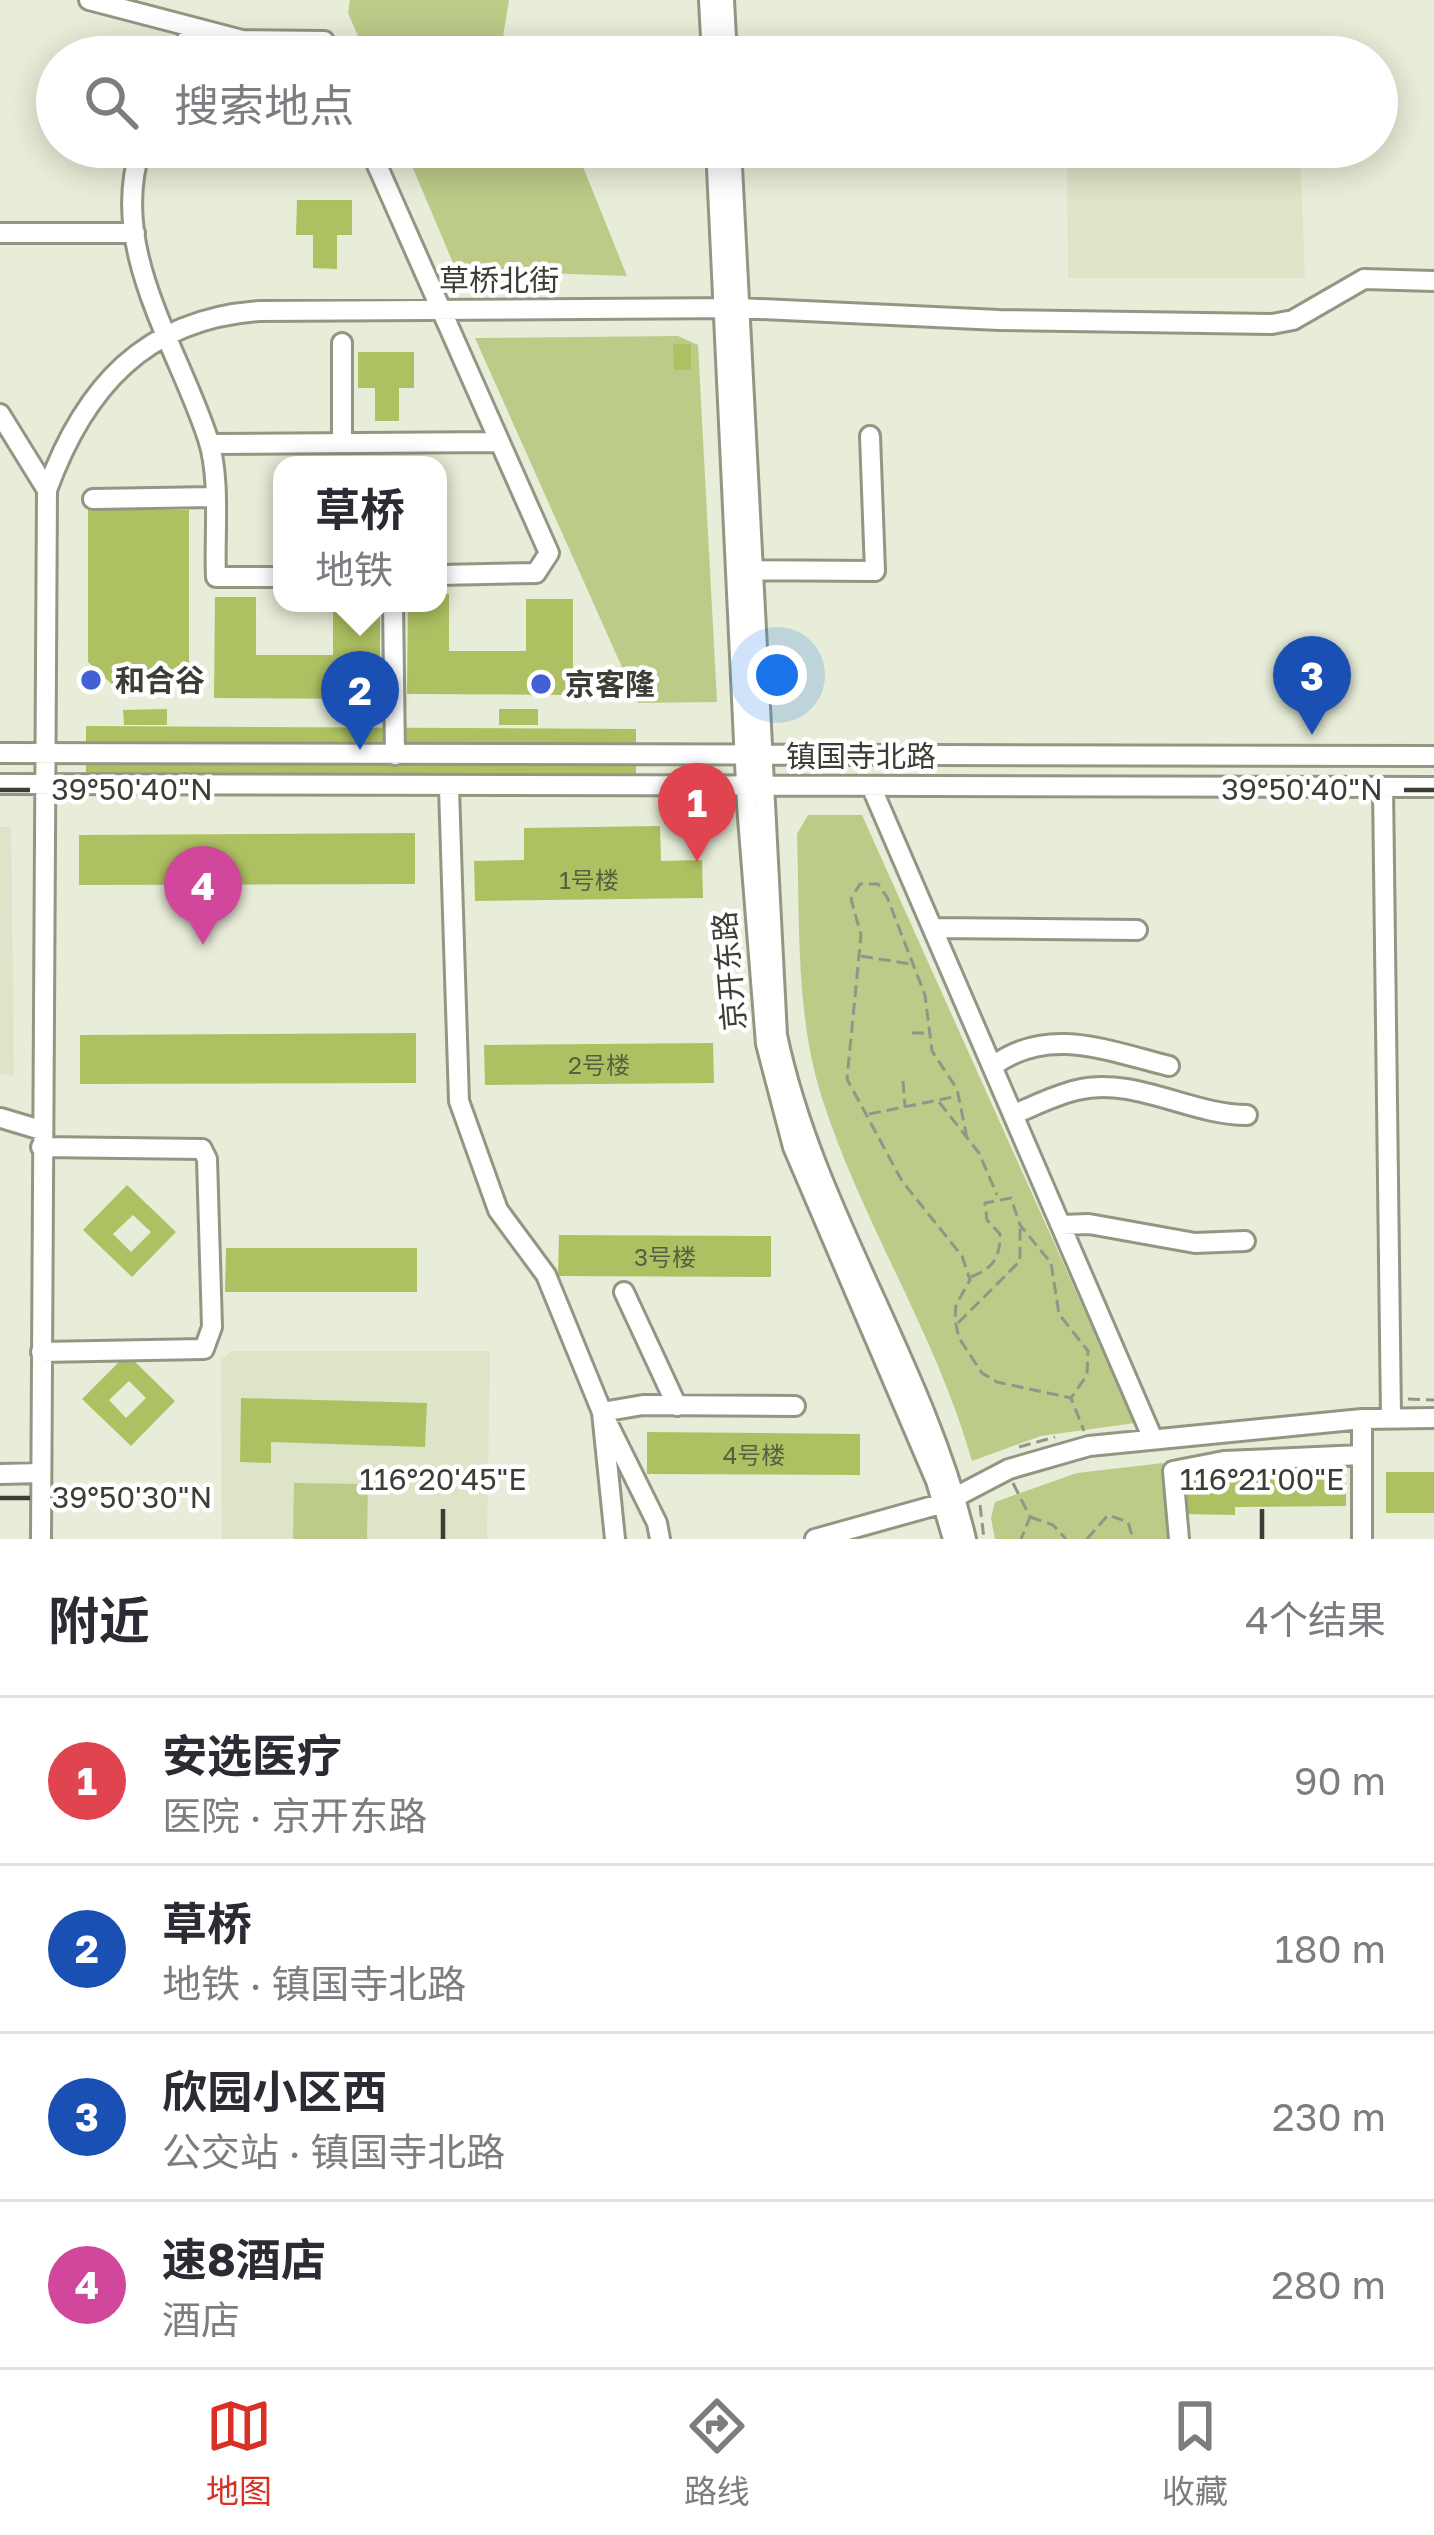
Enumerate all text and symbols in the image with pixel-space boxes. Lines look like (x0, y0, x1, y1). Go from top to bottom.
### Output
search box (36, 36, 1398, 168)
icon: search (78, 69, 144, 135)
text: 搜索地点 (174, 78, 354, 132)
street label: 草桥北街 (439, 262, 559, 298)
popup (273, 456, 447, 612)
text: 草桥 (315, 482, 405, 536)
text: 地铁 (315, 546, 393, 593)
pin: 3 (1273, 636, 1351, 735)
your location (747, 645, 807, 705)
pin: 2 (321, 651, 399, 750)
place label: 和合谷 (115, 662, 205, 698)
place label: 京客隆 (565, 666, 655, 702)
marker: 和合谷 (78, 667, 104, 693)
marker: 京客隆 (528, 671, 554, 697)
street label: 镇国寺北路 (786, 738, 936, 774)
pin: 1 (658, 763, 736, 862)
text: 39°50'40"N (51, 771, 213, 807)
text: 39°50'40"N (1221, 771, 1383, 807)
pin: 4 (164, 846, 242, 945)
house number: 1号楼 (559, 865, 619, 894)
street label: 京开东路 (706, 910, 752, 1032)
house number: 2号楼 (568, 1050, 630, 1079)
house number: 3号楼 (634, 1242, 696, 1271)
house number: 4号楼 (723, 1440, 785, 1469)
text: 116°20'45"E (359, 1461, 527, 1497)
text: 116°21'00"E (1180, 1461, 1344, 1497)
text: 39°50'30"N (52, 1479, 212, 1515)
text: 附近 (48, 1589, 150, 1650)
text: 4个结果 (1245, 1596, 1386, 1643)
text: 安选医疗 (162, 1728, 342, 1782)
text: 1 (77, 1757, 97, 1804)
text: 90 m (1294, 1757, 1386, 1804)
text: 医院 · 京开东路 (162, 1792, 427, 1839)
text: 草桥 (162, 1896, 252, 1950)
text: 2 (75, 1925, 99, 1972)
text: 180 m (1275, 1925, 1386, 1972)
text: 地铁 · 镇国寺北路 (162, 1960, 466, 2007)
text: 欣园小区西 (162, 2064, 387, 2118)
text: 3 (75, 2093, 99, 2140)
text: 230 m (1272, 2093, 1386, 2140)
text: 公交站 · 镇国寺北路 (162, 2128, 505, 2175)
text: 速8酒店 (162, 2232, 326, 2286)
text: 4 (75, 2261, 99, 2308)
text: 280 m (1271, 2261, 1386, 2308)
text: 酒店 (162, 2296, 240, 2343)
tab: 地图 (206, 2393, 272, 2513)
tab: 路线 (684, 2393, 750, 2513)
tab: 收藏 (1162, 2393, 1228, 2513)

